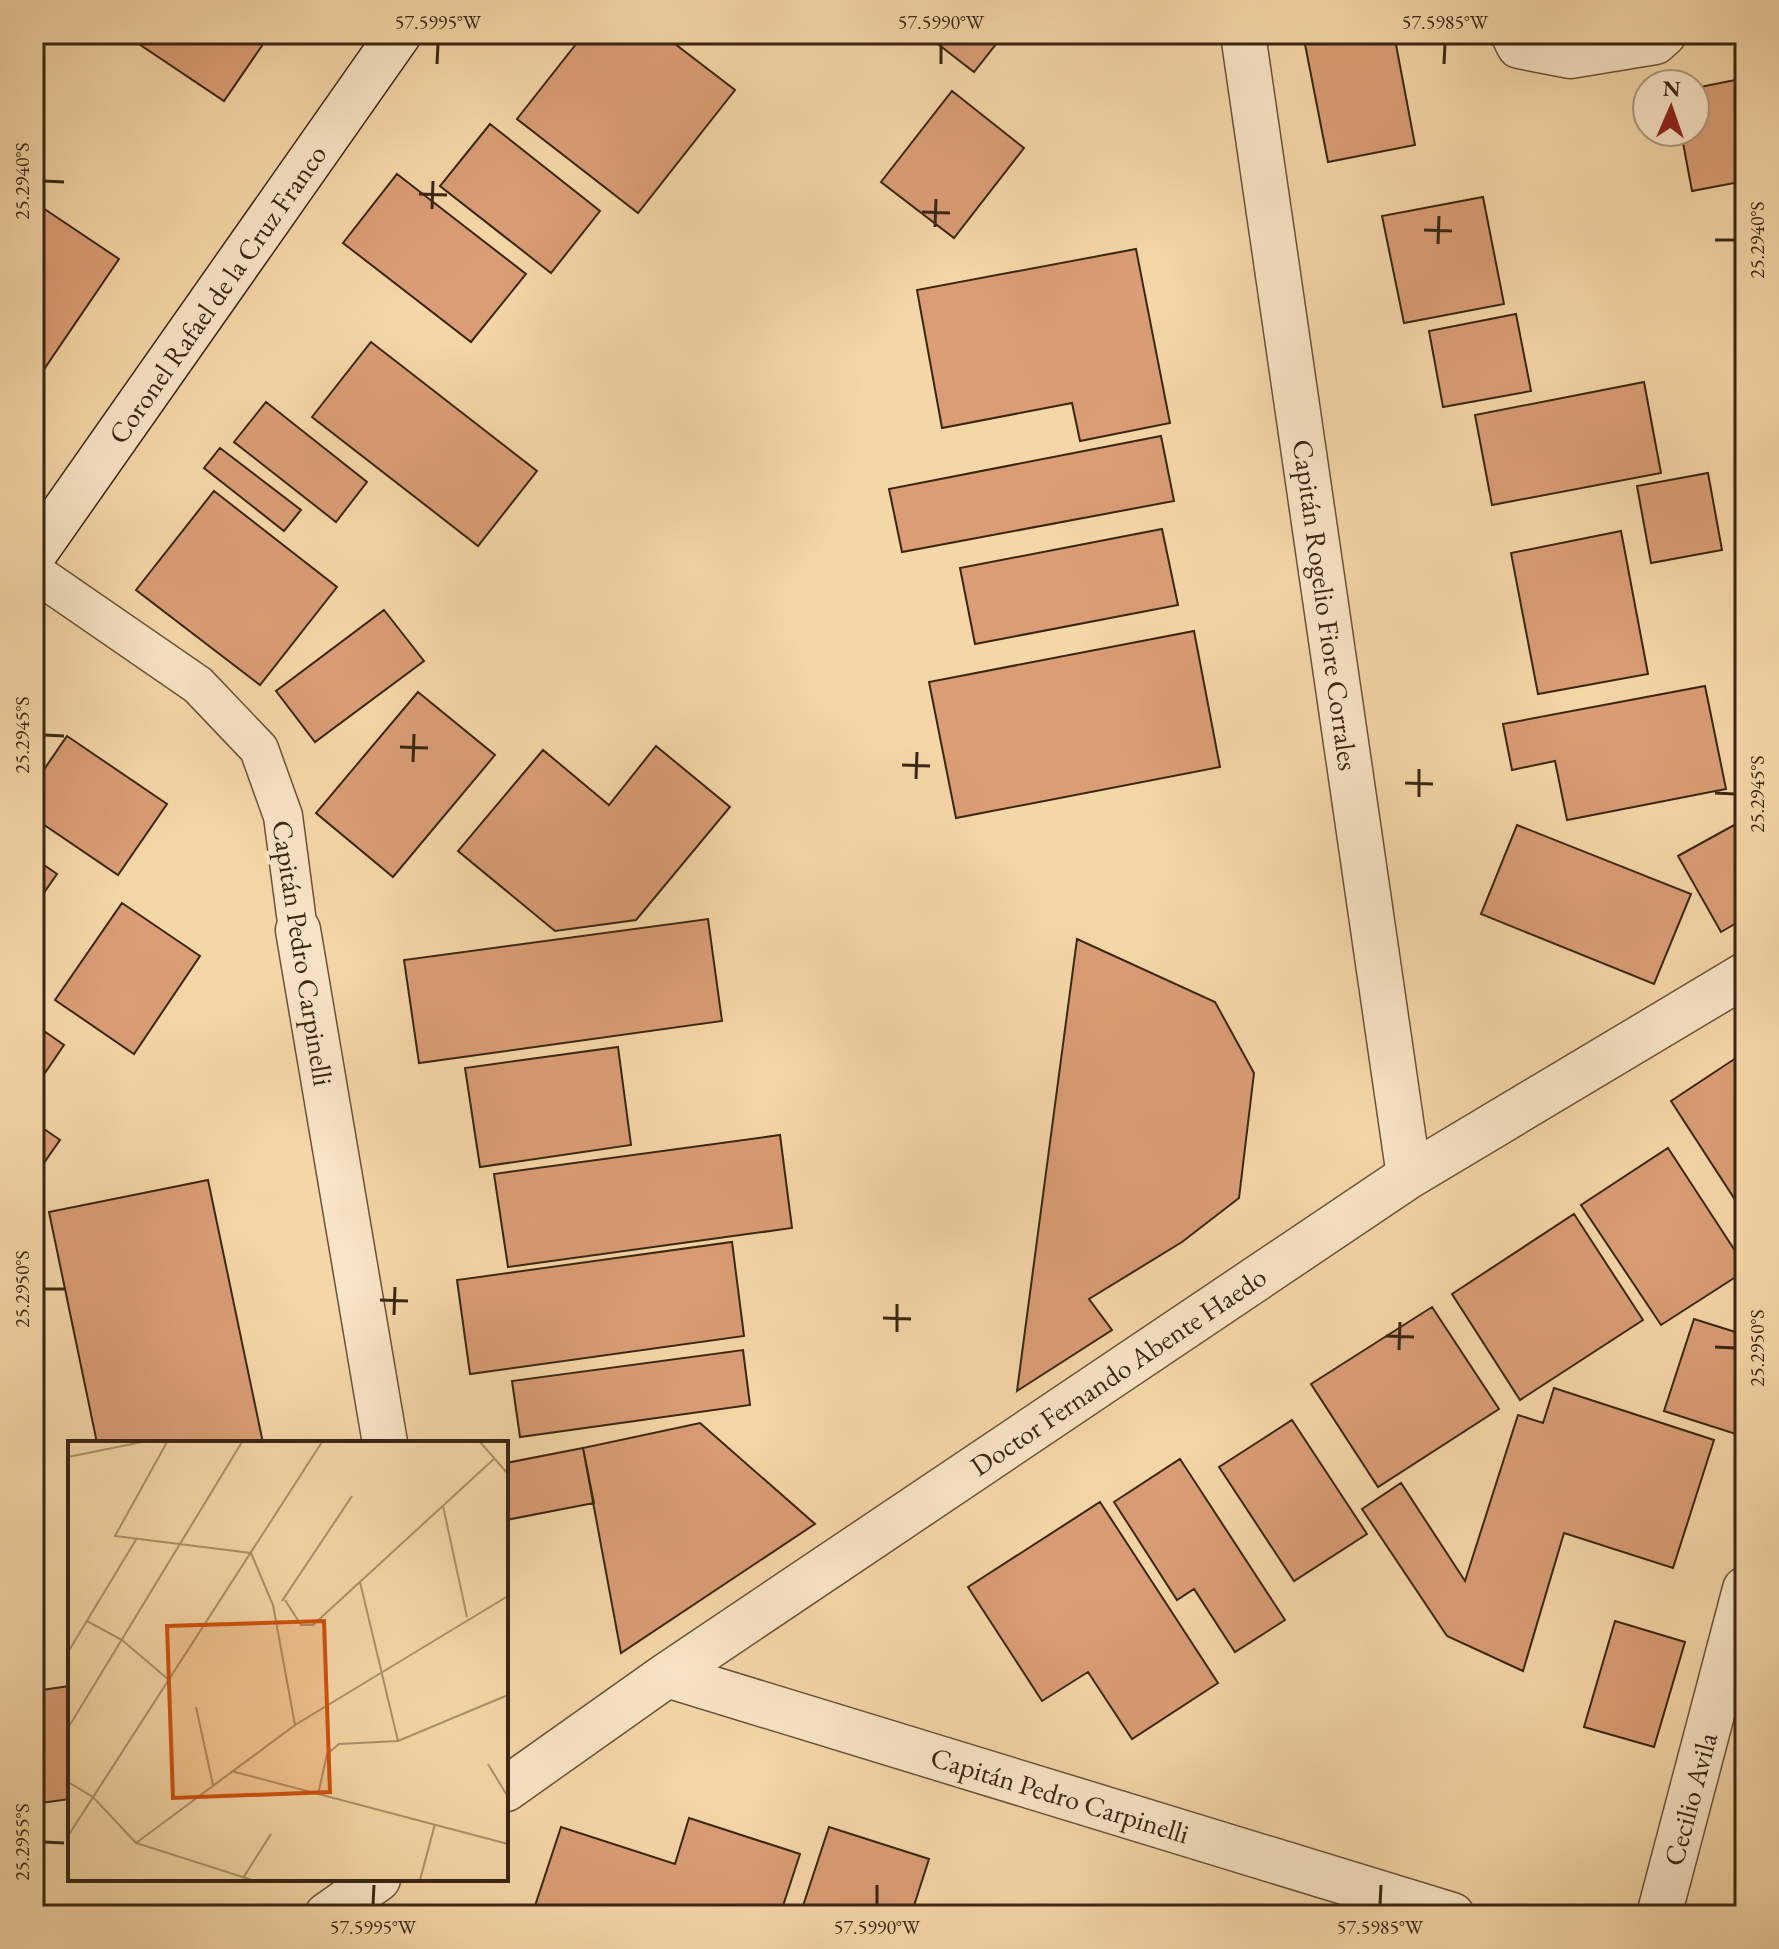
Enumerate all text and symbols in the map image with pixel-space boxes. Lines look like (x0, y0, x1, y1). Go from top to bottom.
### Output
text: 57.5995°W (395, 9, 482, 35)
text: 57.5990°W (898, 9, 985, 35)
text: 57.5985°W (1402, 9, 1489, 35)
north arrow (1631, 68, 1711, 148)
text: N (1662, 74, 1681, 103)
street label: Coronel Rafael de la Cruz Franco (100, 137, 334, 451)
text: 25.2940°S (9, 142, 35, 220)
text: 25.2940°S (1744, 201, 1770, 279)
street label: Capitán Rogelio Fiore Corrales (1285, 437, 1367, 773)
text: 25.2945°S (9, 696, 35, 774)
text: 25.2945°S (1744, 755, 1770, 833)
street label: Capitán Pedro Carpinelli (264, 818, 342, 1088)
text: 25.2950°S (9, 1250, 35, 1328)
street label: Doctor Fernando Abente Haedo (963, 1258, 1273, 1484)
text: 25.2950°S (1744, 1309, 1770, 1387)
inset map (68, 1441, 508, 1881)
street label: Cecilio Avila (1655, 1728, 1725, 1869)
street label: Capitán Pedro Carpinelli (926, 1739, 1194, 1851)
text: 25.2955°S (9, 1803, 35, 1881)
text: 57.5995°W (330, 1914, 417, 1940)
text: 57.5990°W (834, 1914, 921, 1940)
text: 57.5985°W (1337, 1914, 1424, 1940)

